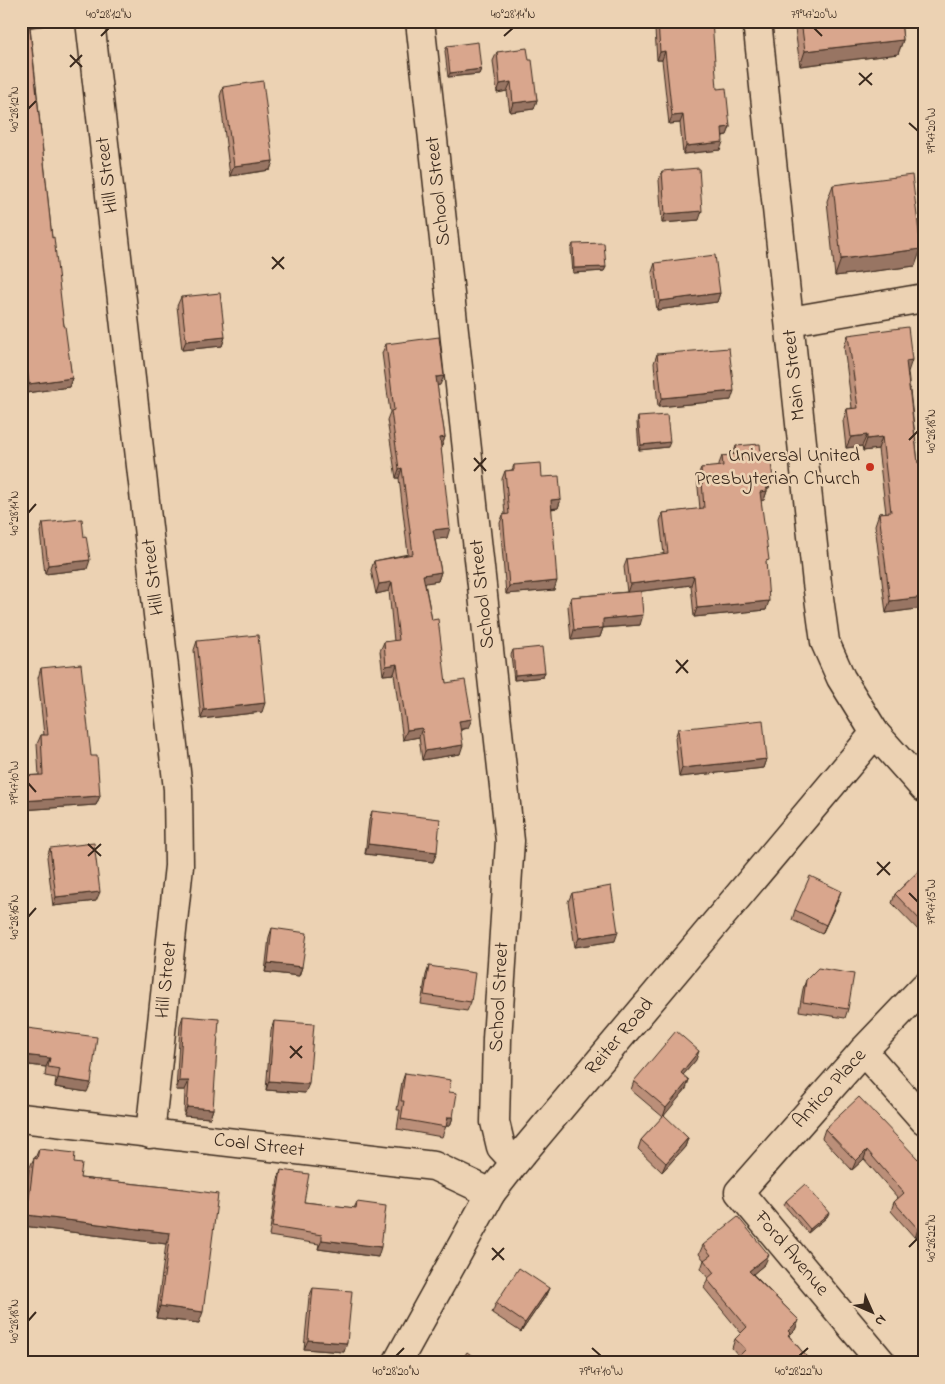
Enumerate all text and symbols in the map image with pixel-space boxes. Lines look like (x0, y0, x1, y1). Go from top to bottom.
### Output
text: 40°28'12"N (86, 6, 132, 24)
text: 40°28'14"N (491, 6, 535, 24)
text: 79°47'20"W (791, 6, 837, 24)
text: 40°28'12"N (6, 86, 24, 132)
text: 79°47'20"W (923, 108, 941, 154)
street label: School Street (419, 134, 459, 247)
street label: Hill Street (89, 135, 127, 215)
street label: Main Street (776, 328, 814, 422)
text: 40°28'18"N (923, 409, 941, 453)
place label: Universal United Presbyterian Church (695, 442, 860, 494)
marker: Universal United Presbyterian Church (864, 461, 876, 473)
text: 40°28'14"N (6, 491, 24, 535)
street label: Hill Street (135, 537, 173, 617)
street label: School Street (463, 537, 503, 650)
text: 79°47'10"W (6, 761, 24, 805)
text: 79°47'15"W (923, 879, 941, 925)
text: 40°28'16"N (6, 894, 24, 940)
street label: Hill Street (149, 940, 185, 1020)
street label: School Street (483, 941, 517, 1053)
street label: Reiter Road (579, 992, 661, 1082)
street label: Antico Place (786, 1042, 874, 1136)
street label: Coal Street (212, 1126, 306, 1166)
street label: Ford Avenue (746, 1204, 835, 1303)
text: 40°28'22"N (923, 1214, 941, 1262)
north arrow (848, 1286, 898, 1336)
text: 40°28'18"N (6, 1299, 24, 1343)
text: N (869, 1309, 891, 1331)
text: 40°28'20"N (372, 1363, 420, 1381)
text: 79°47'10"W (579, 1363, 623, 1381)
text: 40°28'22"N (775, 1363, 823, 1381)

